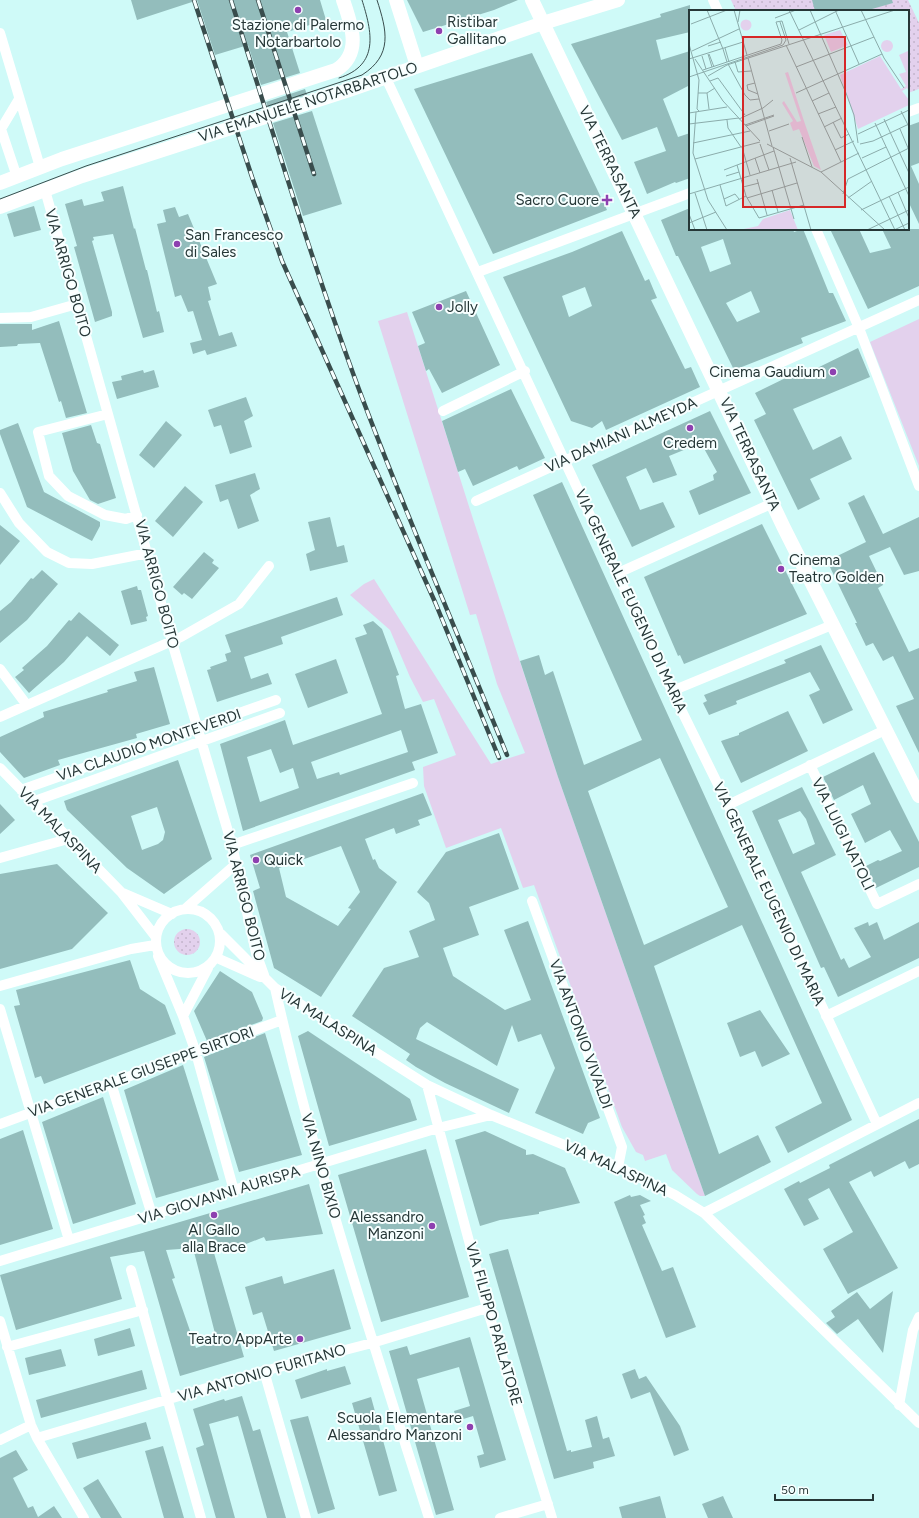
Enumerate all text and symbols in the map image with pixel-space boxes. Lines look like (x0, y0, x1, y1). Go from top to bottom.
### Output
marker: Stazione di Palermo Notarbartolo (293, 5, 303, 15)
inset map (689, 10, 909, 230)
place label: Ristibar Gallitano (447, 13, 507, 48)
place label: Stazione di Palermo Notarbartolo (232, 16, 365, 51)
marker: Ristibar Gallitano (434, 26, 444, 36)
street label: VIA EMANUELE NOTARBARTOLO (196, 58, 420, 146)
street label: VIA TERRASANTA (575, 103, 645, 221)
place label: Sacro Cuore (515, 191, 599, 209)
marker: Sacro Cuore (602, 195, 612, 205)
street label: VIA ARRIGO BOITO (41, 207, 95, 339)
place label: San Francesco di Sales (185, 226, 283, 261)
marker: San Francesco di Sales (172, 239, 182, 249)
place label: Jolly (447, 298, 478, 316)
marker: Jolly (434, 302, 444, 312)
place label: Cinema Gaudium (709, 363, 825, 381)
marker: Cinema Gaudium (828, 367, 838, 377)
street label: VIA DAMIANI ALMEYDA (542, 393, 700, 477)
street label: VIA TERRASANTA (716, 395, 784, 513)
marker: Credem (685, 423, 695, 433)
place label: Credem (663, 434, 717, 452)
street label: VIA GENERALE EUGENIO DI MARIA (571, 486, 691, 716)
street label: VIA ARRIGO BOITO (131, 518, 183, 650)
place label: Cinema Teatro Golden (789, 551, 884, 586)
marker: Cinema Teatro Golden (776, 564, 786, 574)
street label: VIA CLAUDIO MONTEVERDI (55, 705, 243, 785)
street label: VIA LUIGI NATOLI (808, 775, 878, 893)
street label: VIA GENERALE EUGENIO DI MARIA (709, 779, 829, 1009)
street label: VIA MALASPINA (14, 783, 106, 877)
street label: VIA ARRIGO BOITO (219, 829, 269, 963)
place label: Quick (264, 851, 304, 869)
marker: Quick (251, 855, 261, 865)
street label: VIA ANTONIO VIVALDI (546, 957, 616, 1111)
street label: VIA MALASPINA (275, 984, 381, 1060)
street label: VIA GENERALE GIUSEPPE SIRTORI (26, 1023, 256, 1121)
street label: VIA NINO BIXIO (297, 1111, 345, 1221)
street label: VIA MALASPINA (561, 1136, 671, 1200)
street label: VIA GIOVANNI AURISPA (136, 1162, 302, 1228)
place label: Alessandro Manzoni (350, 1208, 424, 1243)
marker: Al Gallo alla Brace (209, 1210, 219, 1220)
place label: Al Gallo alla Brace (182, 1221, 246, 1256)
marker: Alessandro Manzoni (427, 1221, 437, 1231)
street label: VIA FILIPPO PARLATORE (462, 1240, 526, 1408)
place label: Teatro AppArte (189, 1330, 292, 1348)
marker: Teatro AppArte (295, 1334, 305, 1344)
street label: VIA ANTONIO FURITANO (176, 1340, 348, 1406)
place label: Scuola Elementare Alessandro Manzoni (327, 1409, 462, 1444)
marker: Scuola Elementare Alessandro Manzoni (465, 1422, 475, 1432)
scale bar (775, 1476, 873, 1502)
text: 50 m (781, 1483, 809, 1497)

